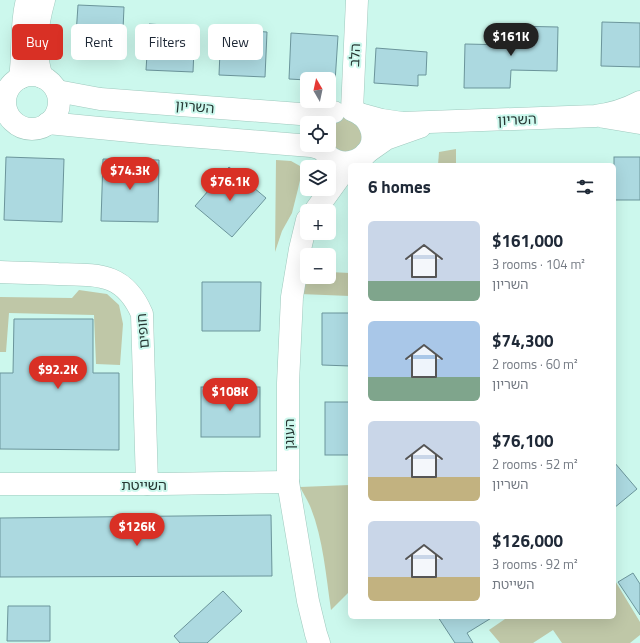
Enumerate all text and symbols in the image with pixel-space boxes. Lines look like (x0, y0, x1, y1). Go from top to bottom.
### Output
pin: $161K (483, 23, 539, 57)
chip: Buy (12, 24, 63, 60)
chip: Rent (71, 24, 127, 60)
chip: Filters (135, 24, 200, 60)
chip: New (208, 24, 263, 60)
text: $161K (493, 26, 529, 46)
street label: הלב (343, 43, 365, 67)
north arrow (300, 72, 336, 108)
map controls (300, 72, 336, 284)
street label: השריון (175, 94, 215, 118)
street label: השריון (497, 108, 537, 130)
button: locate (300, 116, 336, 152)
pin: $74.3K (97, 157, 163, 191)
text: $74.3K (110, 160, 150, 180)
button: layers (300, 160, 336, 196)
pin: $76.1K (197, 168, 263, 202)
text: $76.1K (210, 171, 250, 191)
text: 6 homes (368, 174, 431, 200)
icon: filters (574, 176, 596, 198)
button: + (300, 204, 336, 240)
text: $161,000 (492, 228, 563, 254)
icon: home (400, 237, 448, 285)
button: − (300, 248, 336, 284)
text: 3 rooms · 104 m² (492, 254, 585, 274)
text: השריון (492, 274, 528, 294)
street label: חופים (130, 313, 154, 349)
text: $74,300 (492, 328, 554, 354)
icon: home (400, 337, 448, 385)
text: 2 rooms · 60 m² (492, 354, 578, 374)
pin: $92.2K (25, 356, 91, 390)
text: $92.2K (38, 359, 78, 379)
text: השריון (492, 374, 528, 394)
pin: $108K (202, 378, 258, 412)
text: $108K (212, 381, 248, 401)
street label: העוגן (278, 418, 299, 450)
text: $76,100 (492, 428, 554, 454)
icon: home (400, 437, 448, 485)
text: 2 rooms · 52 m² (492, 454, 578, 474)
street label: השייטת (121, 474, 167, 495)
text: השריון (492, 474, 528, 494)
pin: $126K (109, 513, 165, 547)
text: $126K (119, 516, 155, 536)
text: $126,000 (492, 528, 563, 554)
icon: home (400, 537, 448, 585)
text: 3 rooms · 92 m² (492, 554, 578, 574)
text: השייטת (492, 574, 534, 594)

